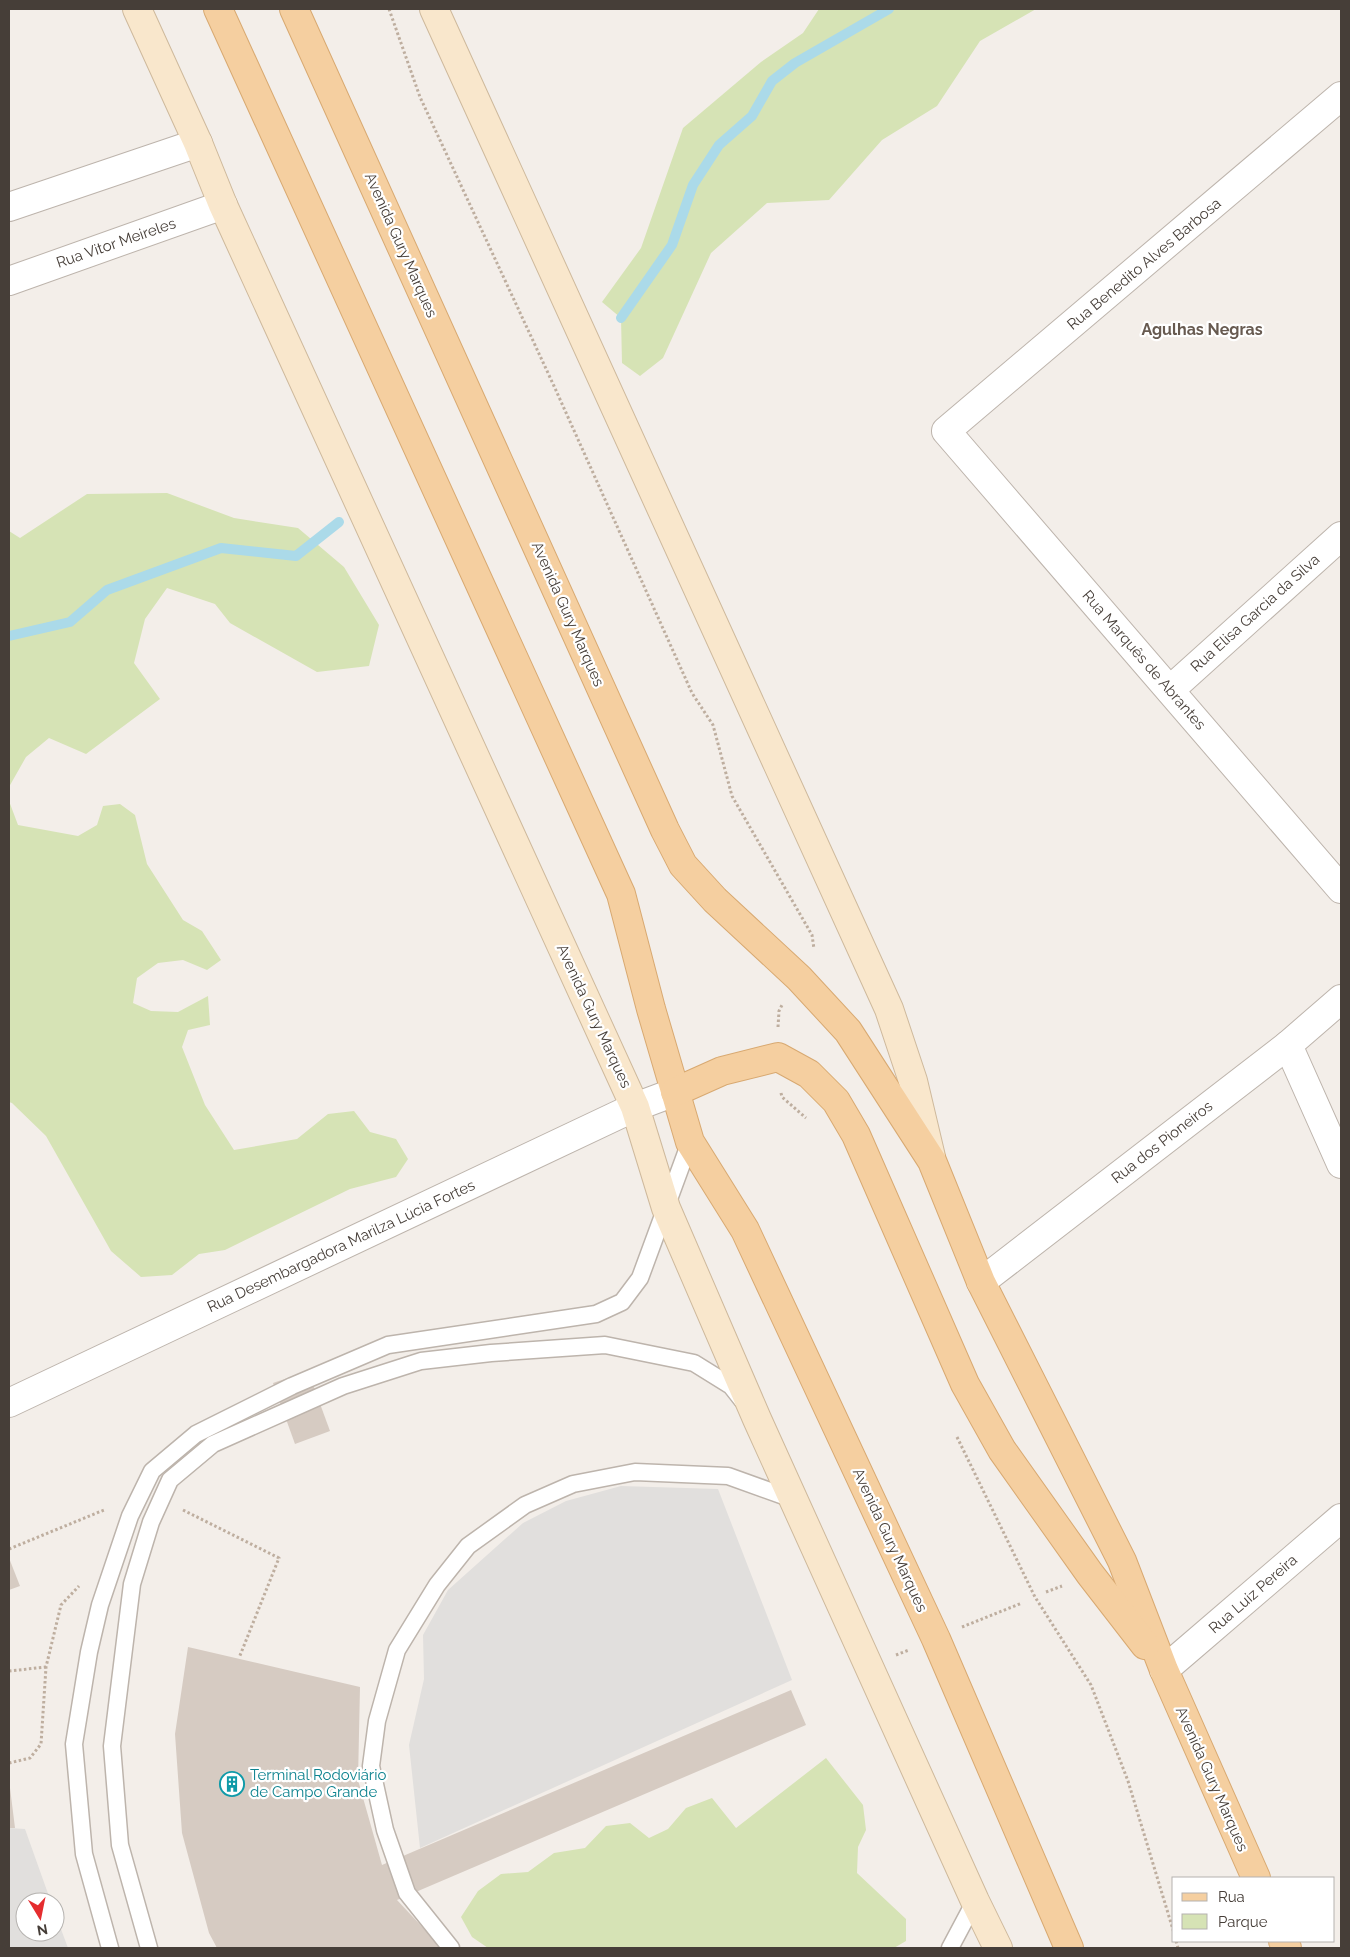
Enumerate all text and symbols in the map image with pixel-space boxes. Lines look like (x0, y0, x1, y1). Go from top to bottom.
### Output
street label: Avenida Gury Marques (361, 170, 441, 320)
street label: Rua Benedito Alves Barbosa (1063, 194, 1225, 334)
street label: Rua Vitor Meireles (54, 214, 178, 272)
district label: Agulhas Negras (1141, 320, 1263, 339)
street label: Avenida Gury Marques (528, 539, 608, 689)
street label: Rua Elisa Garcia da Silva (1187, 550, 1323, 676)
street label: Rua Marquês de Abrantes (1079, 587, 1209, 733)
street label: Avenida Gury Marques (553, 941, 635, 1091)
street label: Rua dos Pioneiros (1108, 1097, 1216, 1187)
street label: Rua Desembargadora Marilza Lúcia Fortes (204, 1176, 478, 1316)
street label: Avenida Gury Marques (849, 1465, 931, 1615)
street label: Rua Luiz Pereira (1205, 1551, 1301, 1637)
street label: Avenida Gury Marques (1172, 1704, 1252, 1854)
place label: Terminal Rodoviário de Campo Grande (250, 1766, 386, 1801)
building icon: Terminal Rodoviário de Campo Grande (219, 1771, 245, 1797)
legend (1172, 1877, 1335, 1942)
text: Rua (1218, 1888, 1245, 1906)
north arrow (15, 1892, 65, 1942)
text: Parque (1218, 1913, 1268, 1931)
text: N (36, 1921, 49, 1939)

